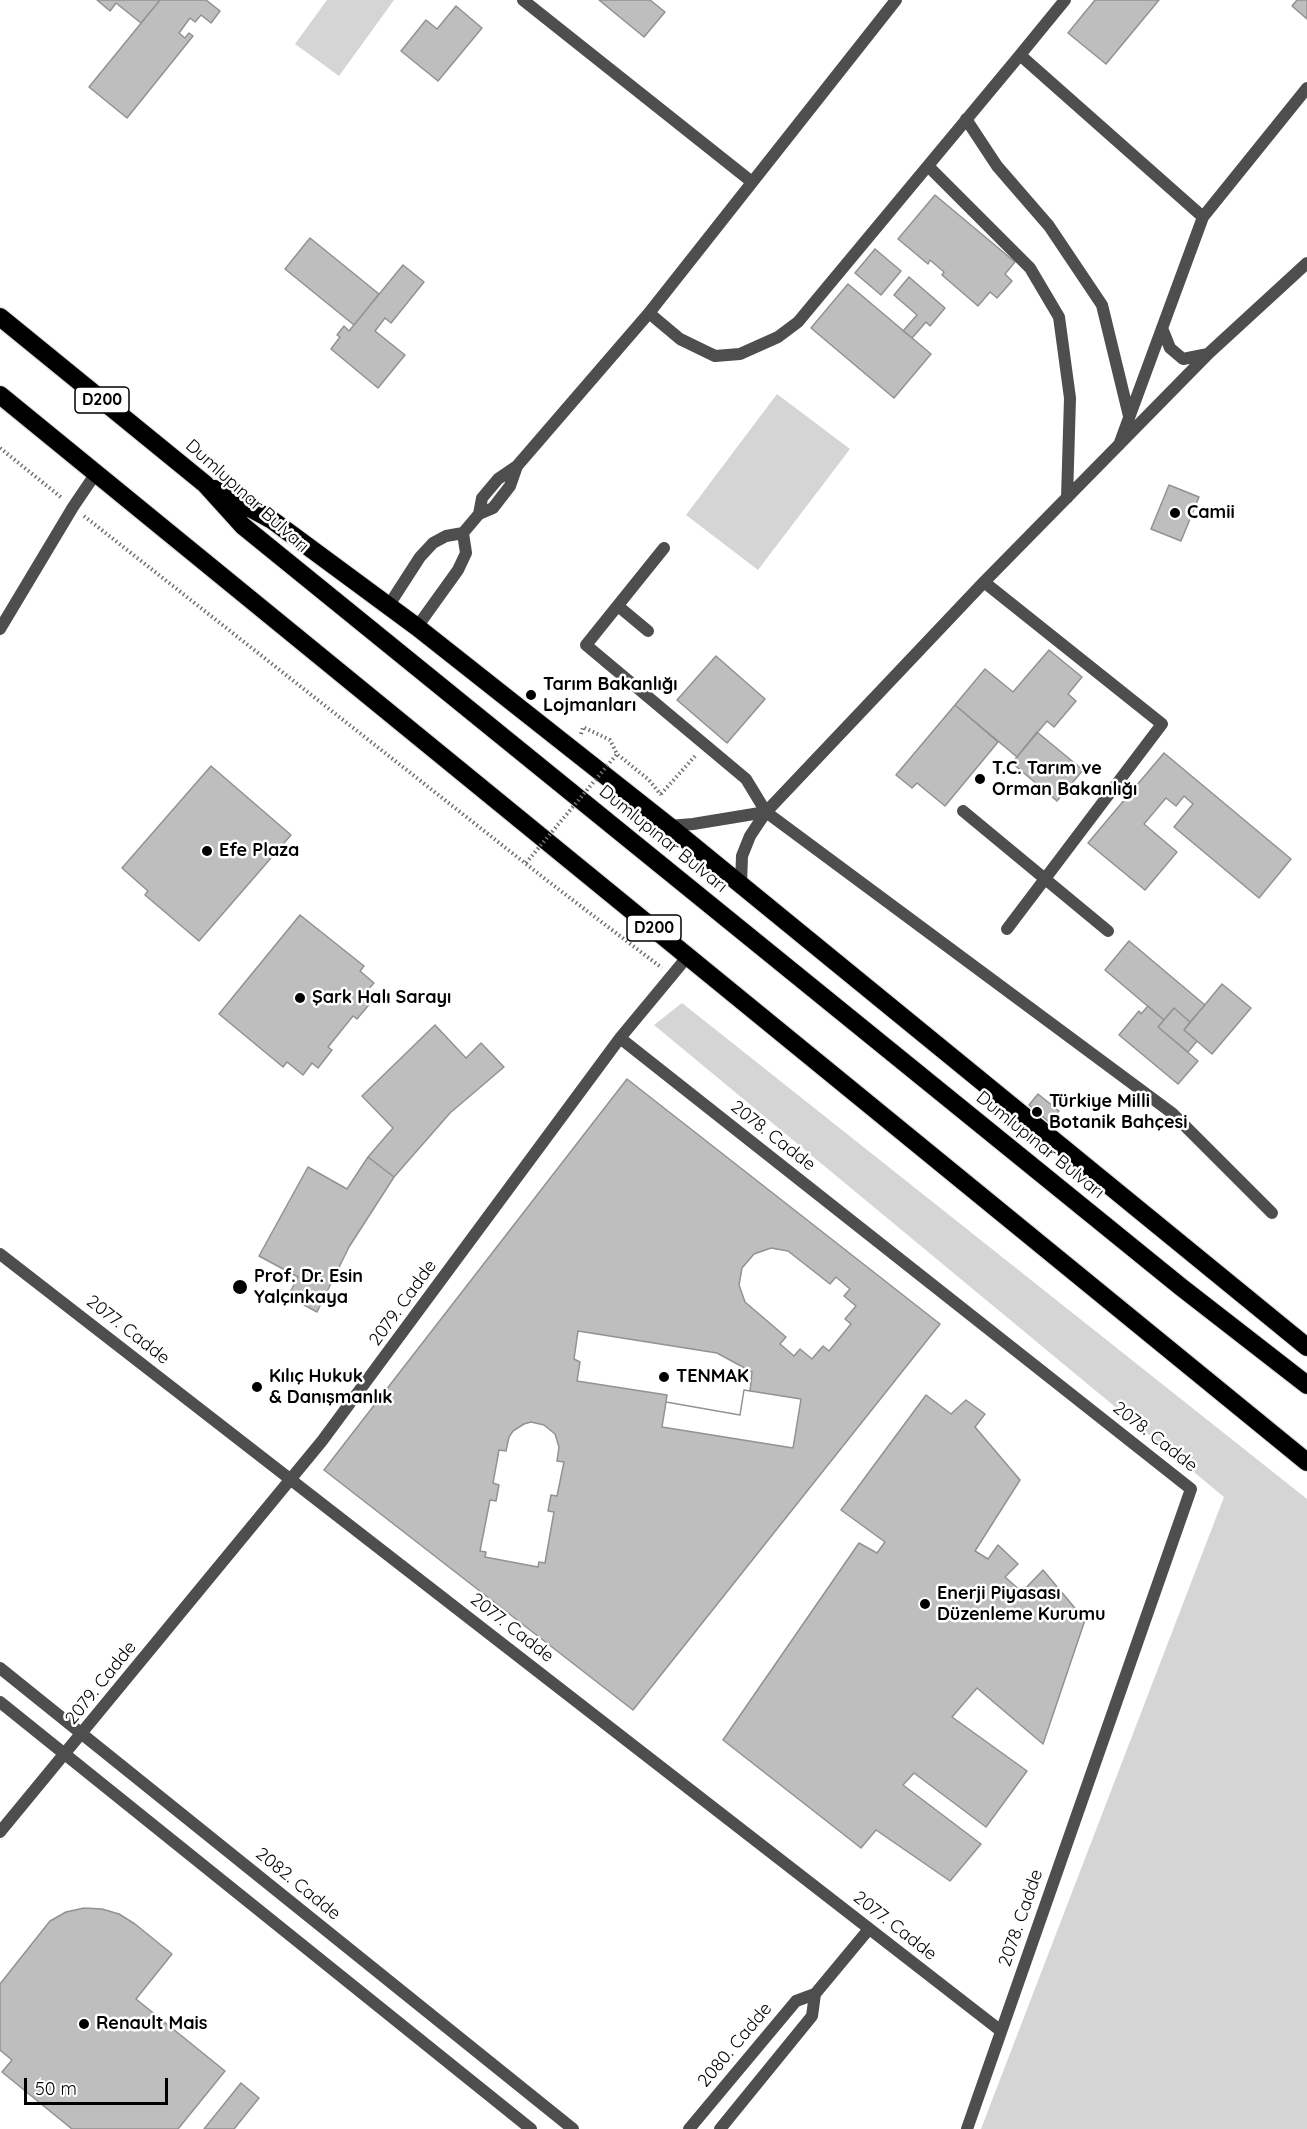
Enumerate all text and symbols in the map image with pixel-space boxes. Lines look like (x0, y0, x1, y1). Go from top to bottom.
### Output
road number: D200 (75, 387, 129, 413)
street label: Dumlupınar Bulvarı (181, 435, 313, 557)
place label: Camii (1187, 502, 1235, 524)
marker: Camii (1168, 506, 1182, 520)
place label: Tarım Bakanlığı Lojmanları (543, 674, 678, 716)
marker: Tarım Bakanlığı Lojmanları (524, 688, 538, 702)
place label: T.C. Tarım ve Orman Bakanlığı (992, 758, 1137, 800)
marker: T.C. Tarım ve Orman Bakanlığı (973, 772, 987, 786)
street label: Dumlupınar Bulvarı (595, 781, 731, 897)
place label: Efe Plaza (219, 840, 299, 862)
marker: Efe Plaza (200, 844, 214, 858)
road number: D200 (627, 915, 681, 941)
place label: Şark Halı Sarayı (312, 987, 451, 1009)
marker: Şark Halı Sarayı (293, 991, 307, 1005)
street label: Dumlupınar Bulvarı (972, 1087, 1108, 1203)
place label: Türkiye Milli Botanik Bahçesi (1049, 1091, 1187, 1134)
street label: 2078. Cadde (726, 1096, 820, 1176)
marker: Türkiye Milli Botanik Bahçesi (1030, 1105, 1044, 1119)
street label: 2079. Cadde (365, 1256, 441, 1350)
place label: Prof. Dr. Esin Yalçınkaya (254, 1266, 363, 1308)
marker: Prof. Dr. Esin Yalçınkaya (231, 1278, 249, 1296)
street label: 2077. Cadde (82, 1291, 174, 1369)
place label: Kılıç Hukuk & Danışmanlık (269, 1366, 393, 1408)
place label: TENMAK (676, 1366, 749, 1388)
marker: TENMAK (657, 1370, 671, 1384)
marker: Kılıç Hukuk & Danışmanlık (250, 1380, 264, 1394)
street label: 2078. Cadde (1108, 1397, 1202, 1477)
place label: Enerji Piyasası Düzenleme Kurumu (937, 1583, 1106, 1626)
street label: 2077. Cadde (466, 1589, 558, 1667)
marker: Enerji Piyasası Düzenleme Kurumu (918, 1597, 932, 1611)
street label: 2079. Cadde (61, 1637, 141, 1729)
street label: 2082. Cadde (251, 1843, 345, 1925)
street label: 2078. Cadde (994, 1867, 1048, 1969)
street label: 2077. Cadde (849, 1887, 941, 1965)
street label: 2080. Cadde (693, 1998, 777, 2092)
place label: Renault Mais (96, 2013, 207, 2035)
marker: Renault Mais (77, 2017, 91, 2031)
scale bar (27, 2066, 171, 2104)
text: 50 m (35, 2077, 77, 2100)

